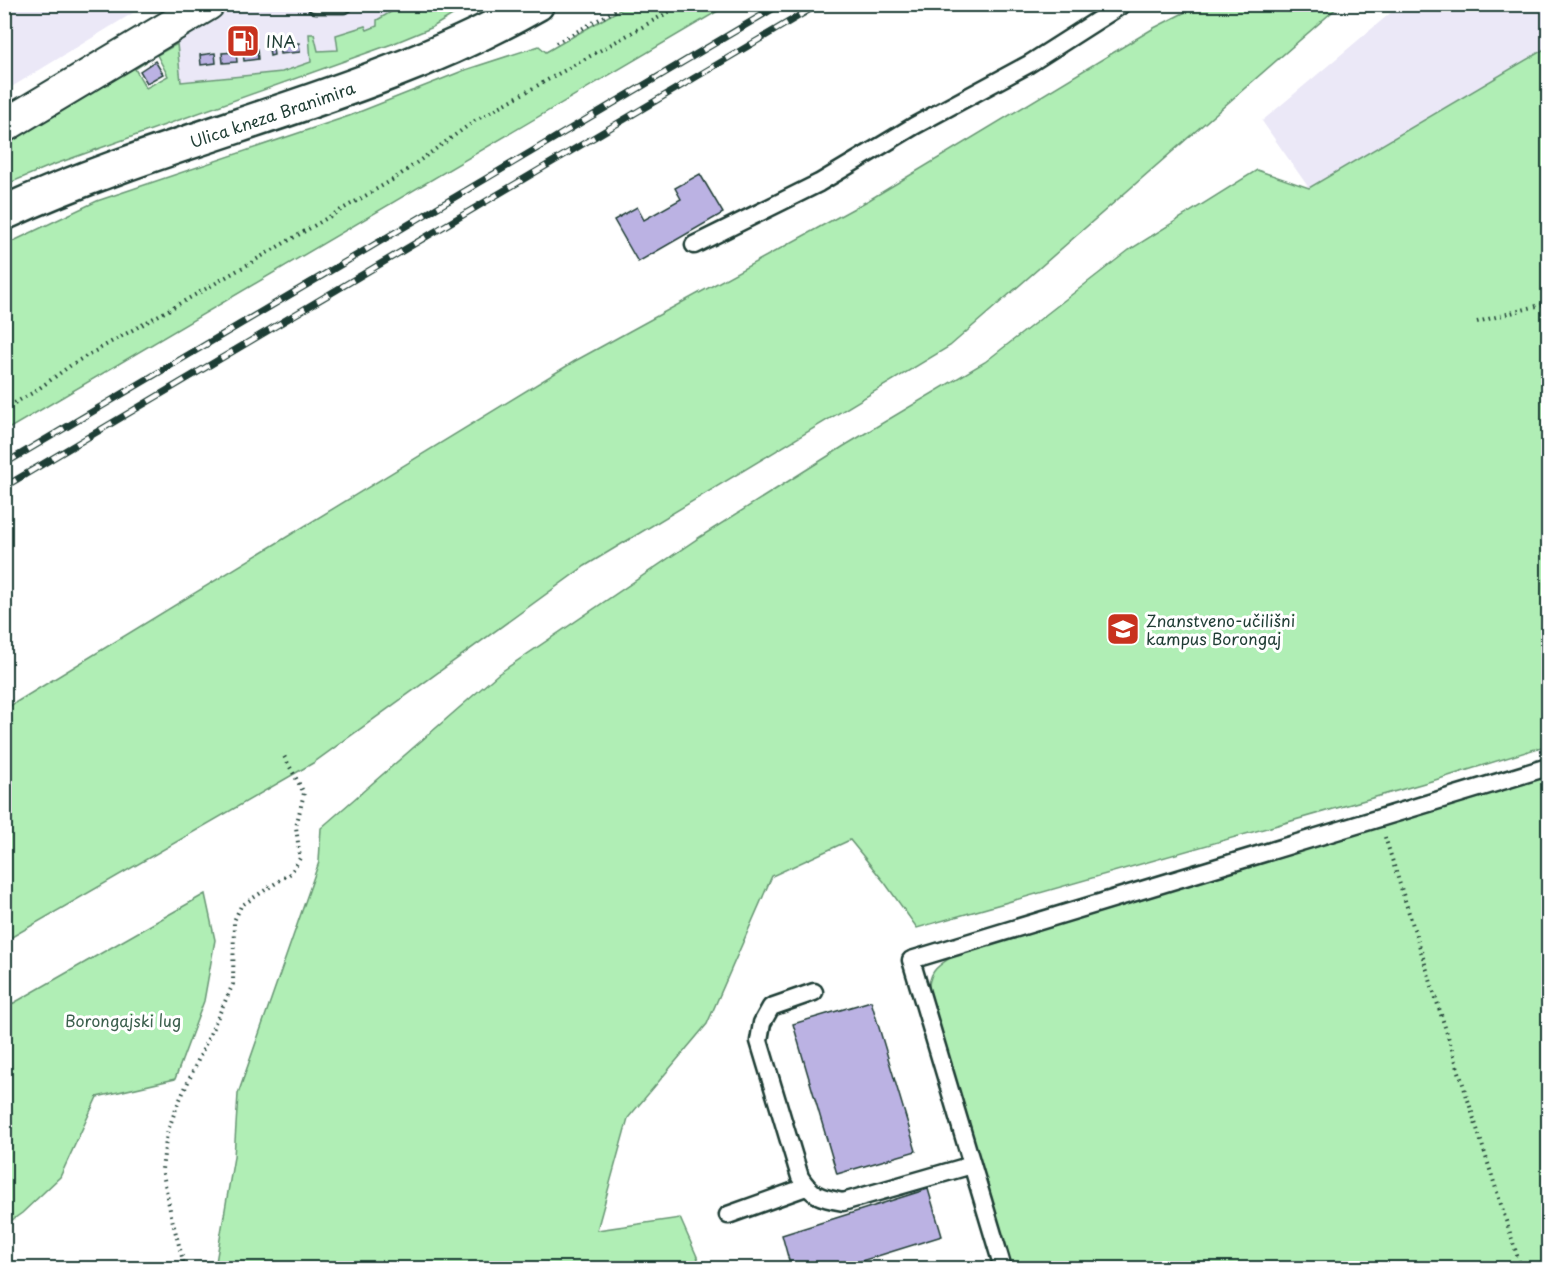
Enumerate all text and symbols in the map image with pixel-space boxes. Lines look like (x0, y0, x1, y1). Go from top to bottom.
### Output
fuel station icon: INA (225, 23, 261, 59)
place label: INA (266, 29, 296, 53)
street label: Ulica kneza Branimira (186, 75, 359, 153)
place label: Znanstveno-učilišni kampus Borongaj (1146, 608, 1295, 650)
school or university icon: Znanstveno-učilišni kampus Borongaj (1105, 611, 1141, 647)
park label: Borongajski lug (65, 1008, 181, 1032)

